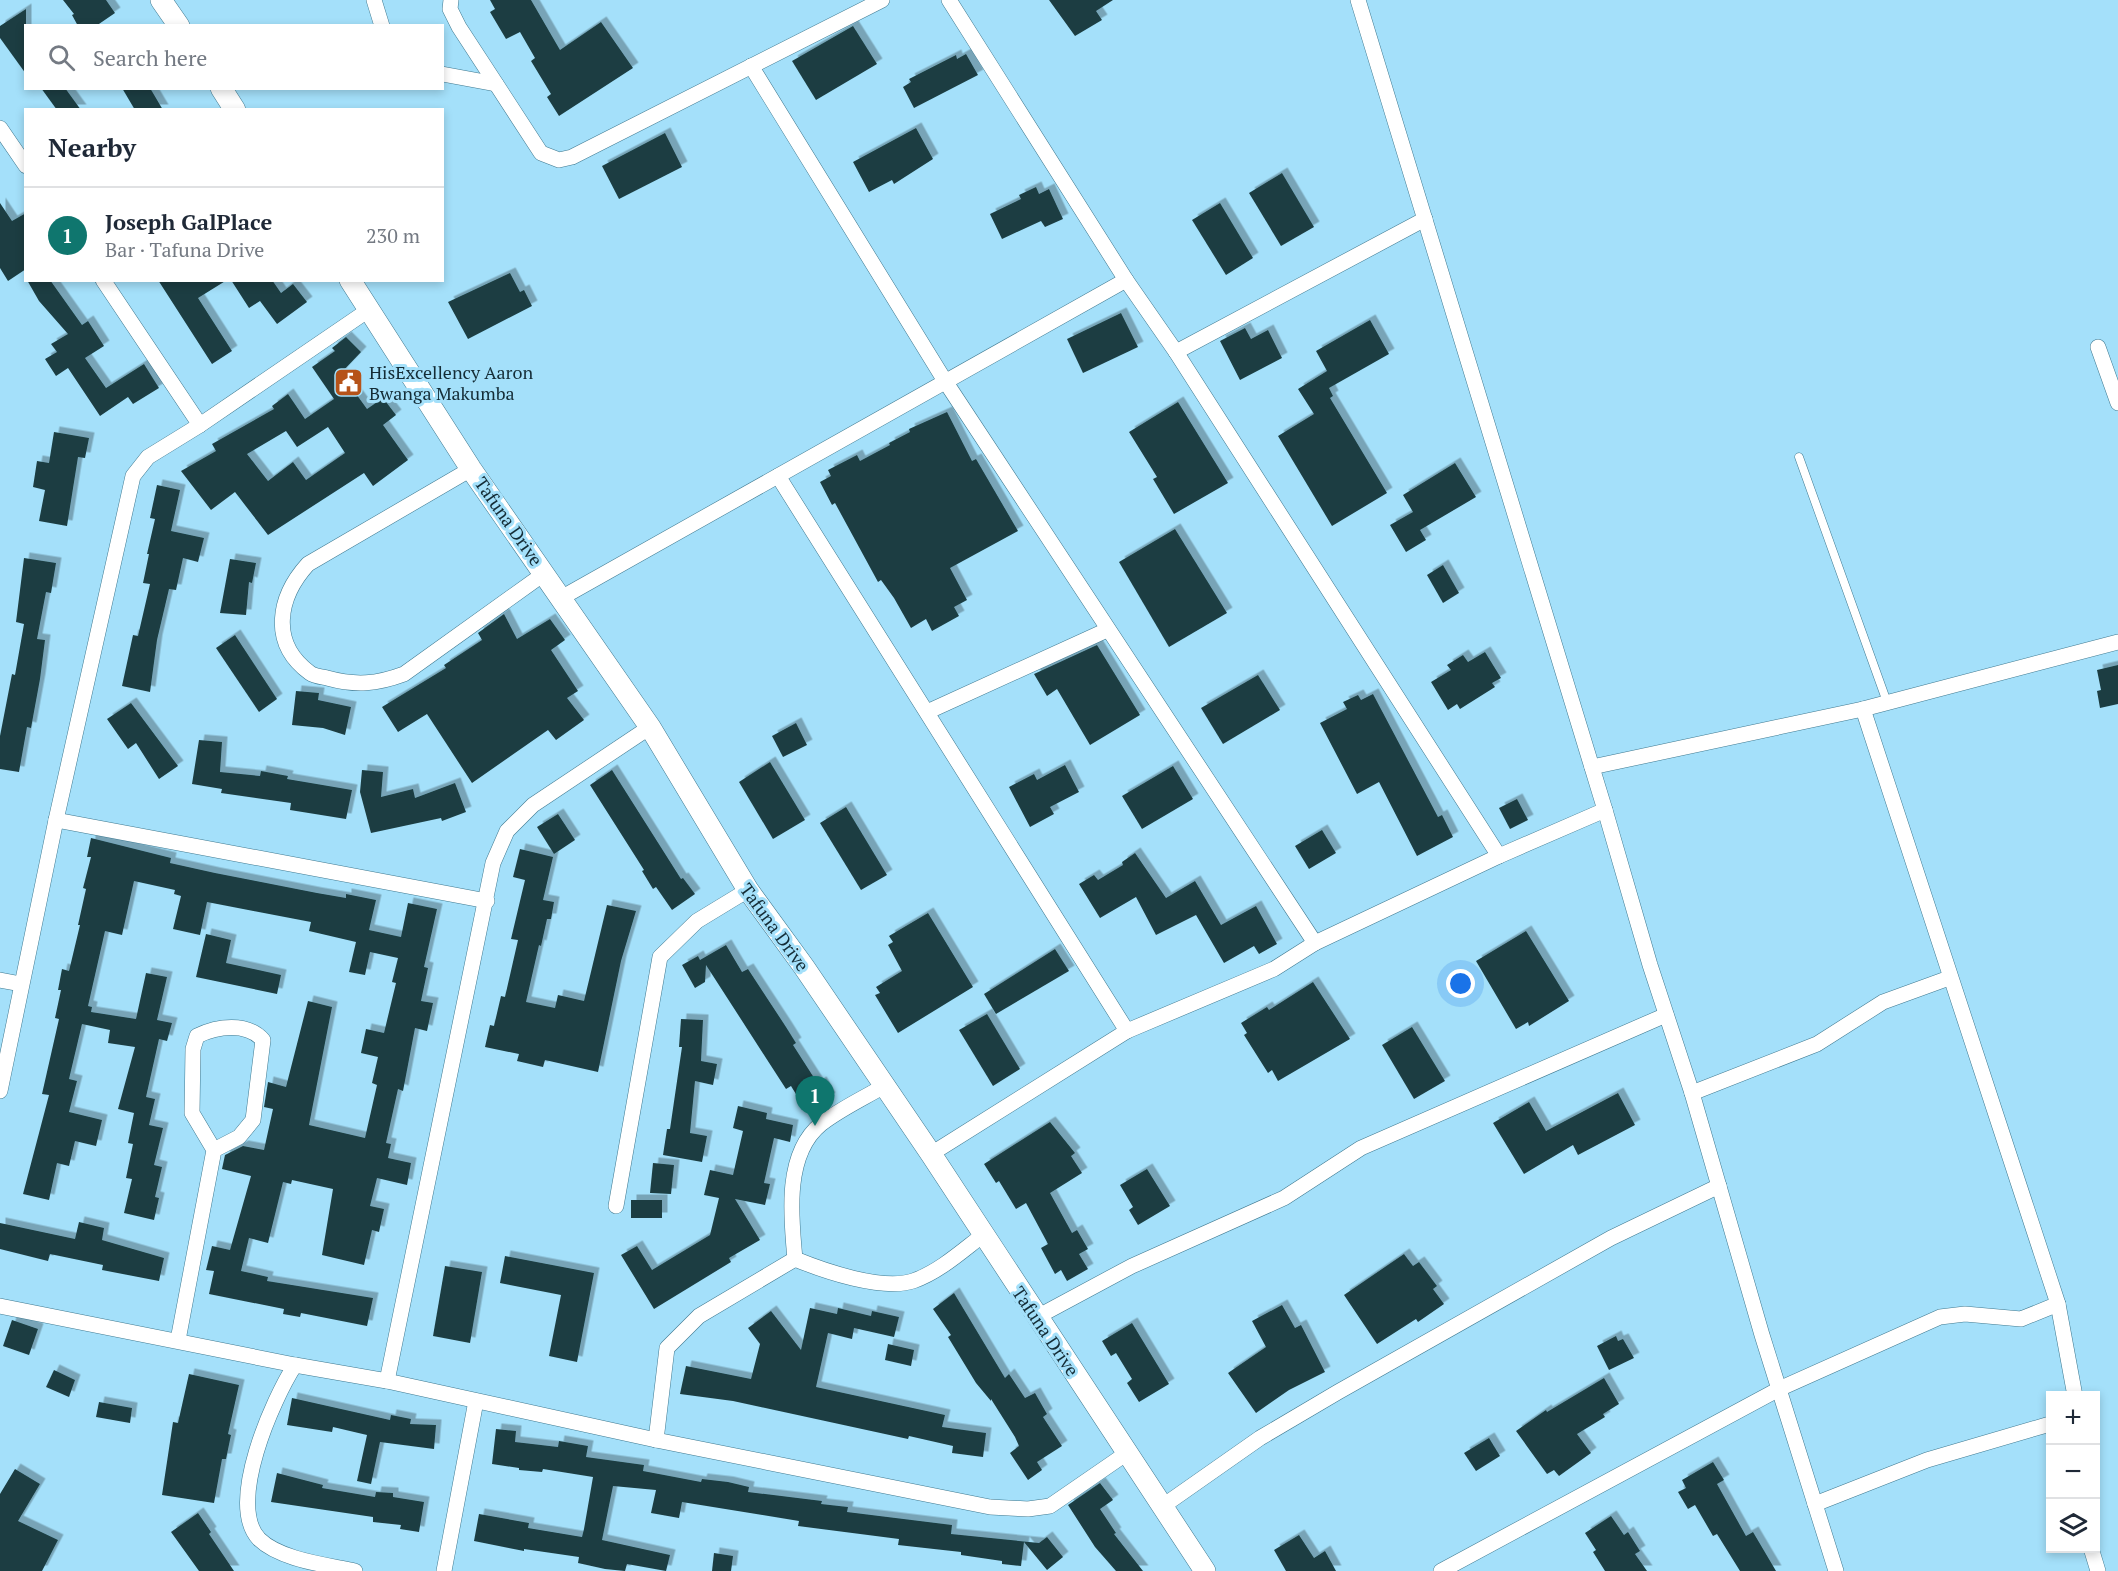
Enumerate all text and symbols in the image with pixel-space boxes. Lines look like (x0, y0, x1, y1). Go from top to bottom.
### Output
search box (24, 24, 444, 90)
icon: search (45, 41, 78, 74)
text: Search here (93, 43, 207, 72)
text: Nearby (48, 130, 136, 164)
text: Joseph GalPlace (105, 207, 272, 236)
text: 1 (62, 222, 73, 249)
text: 230 m (366, 222, 420, 249)
text: Bar · Tafuna Drive (105, 236, 264, 263)
place label: HisExcellency Aaron Bwanga Makumba (369, 360, 533, 405)
public building icon: HisExcellency Aaron Bwanga Makumba (332, 366, 364, 398)
street label: Tafuna Drive (470, 472, 548, 570)
street label: Tafuna Drive (735, 878, 815, 976)
your location (1446, 969, 1475, 998)
pin: 1 (796, 1076, 834, 1126)
street label: Tafuna Drive (1007, 1281, 1085, 1381)
map controls (2046, 1391, 2100, 1553)
button: + (2046, 1391, 2100, 1445)
button: − (2046, 1445, 2100, 1499)
button: layers (2046, 1499, 2100, 1553)

